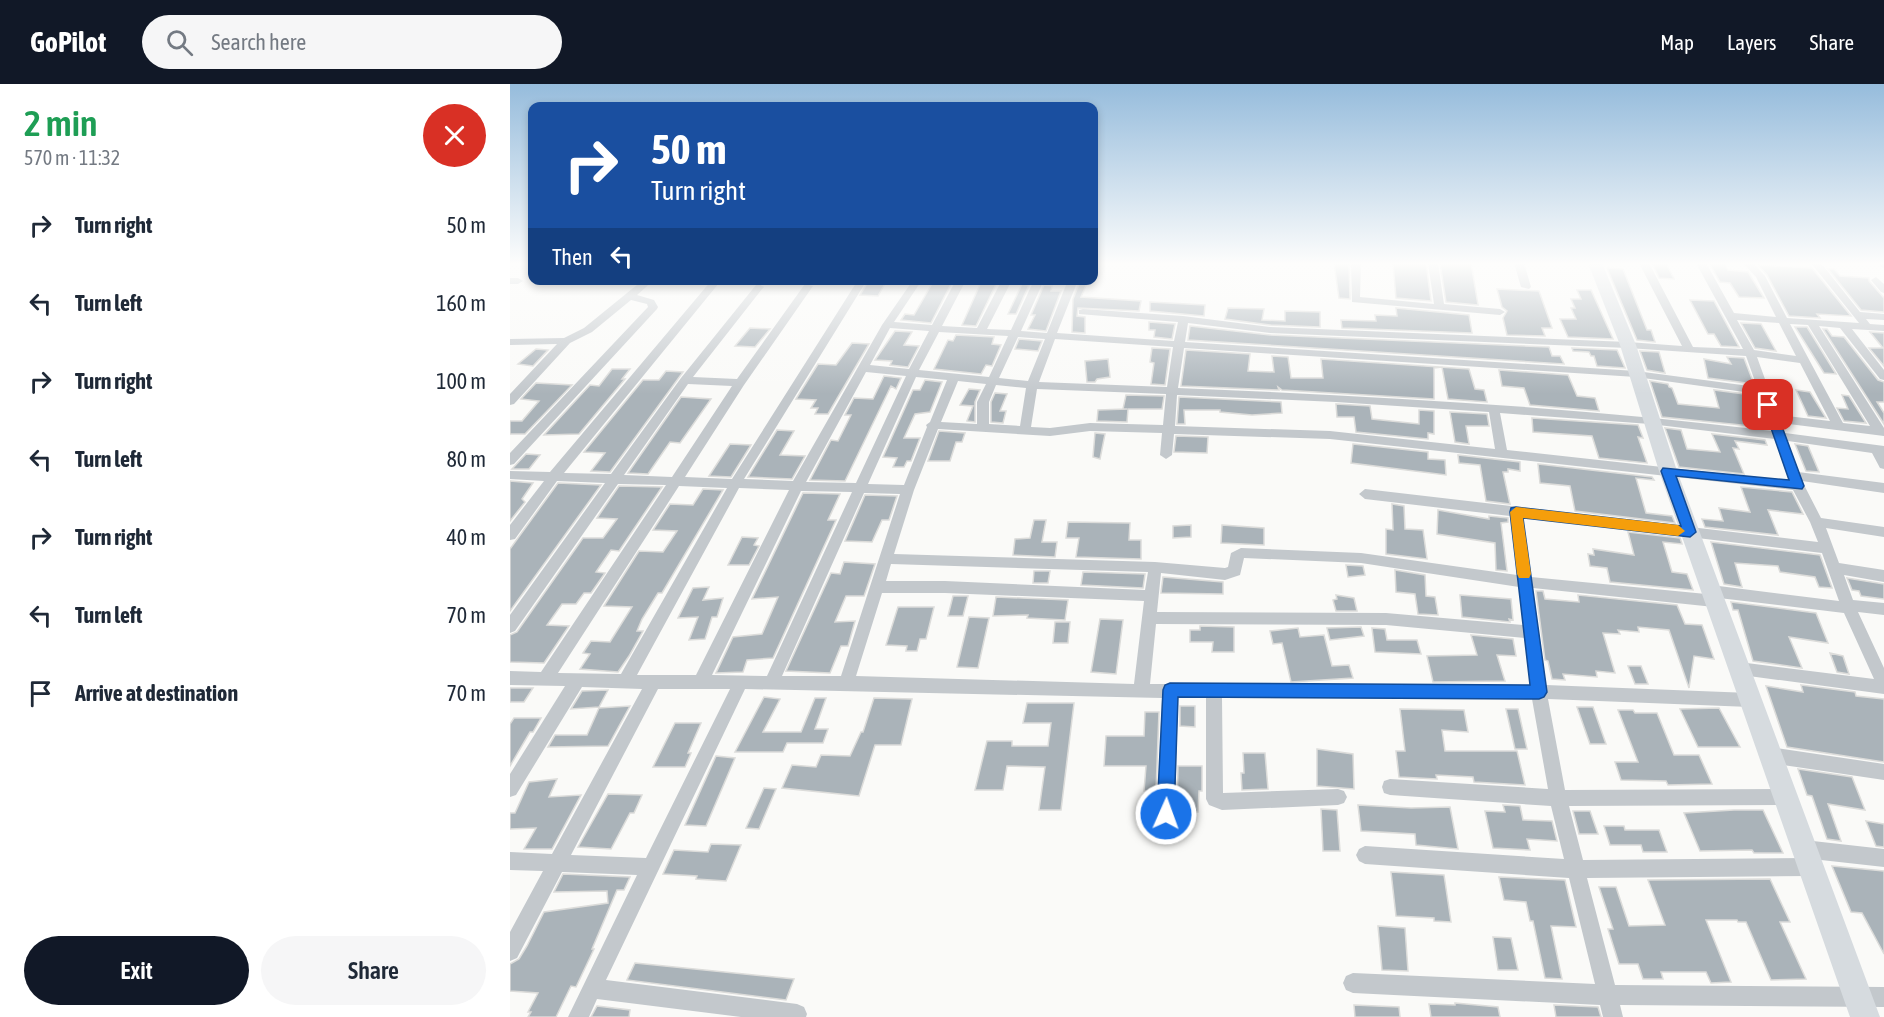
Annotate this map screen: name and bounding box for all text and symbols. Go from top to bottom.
search box [142,15,562,69]
text: GoPilot [30,26,106,58]
icon: search [163,26,196,59]
text: Search here [211,29,306,55]
text: Map [1660,30,1694,54]
text: Layers [1727,30,1777,54]
text: Share [1810,30,1854,54]
text: 2 min [24,102,98,144]
button: close [423,104,486,167]
text: 50 m [651,125,726,173]
icon: right [552,126,630,204]
text: 570 m · 11:32 [24,146,120,169]
text: Turn right [651,175,746,206]
icon: right [24,209,57,242]
text: Turn right [75,212,152,238]
text: 50 m [446,212,486,238]
icon: left [605,240,638,273]
text: Then [552,244,593,270]
icon: left [24,287,57,320]
text: Turn left [75,290,142,316]
text: 160 m [436,290,486,316]
icon: right [24,365,57,398]
text: Turn right [75,368,152,394]
text: 100 m [436,368,486,394]
pin [1742,379,1793,430]
icon: arrive [1751,388,1784,421]
icon: left [24,443,57,476]
text: Turn left [75,446,142,472]
text: 80 m [446,446,486,472]
icon: right [24,521,57,554]
text: Turn right [75,524,152,550]
text: 40 m [446,524,486,550]
icon: left [24,599,57,632]
text: Turn left [75,602,142,628]
text: 70 m [446,602,486,628]
icon: arrive [24,677,57,710]
text: Arrive at destination [75,680,238,706]
text: 70 m [446,680,486,706]
position arrow [1134,782,1198,846]
button: Exit [24,936,249,1005]
button: Share [261,936,486,1005]

